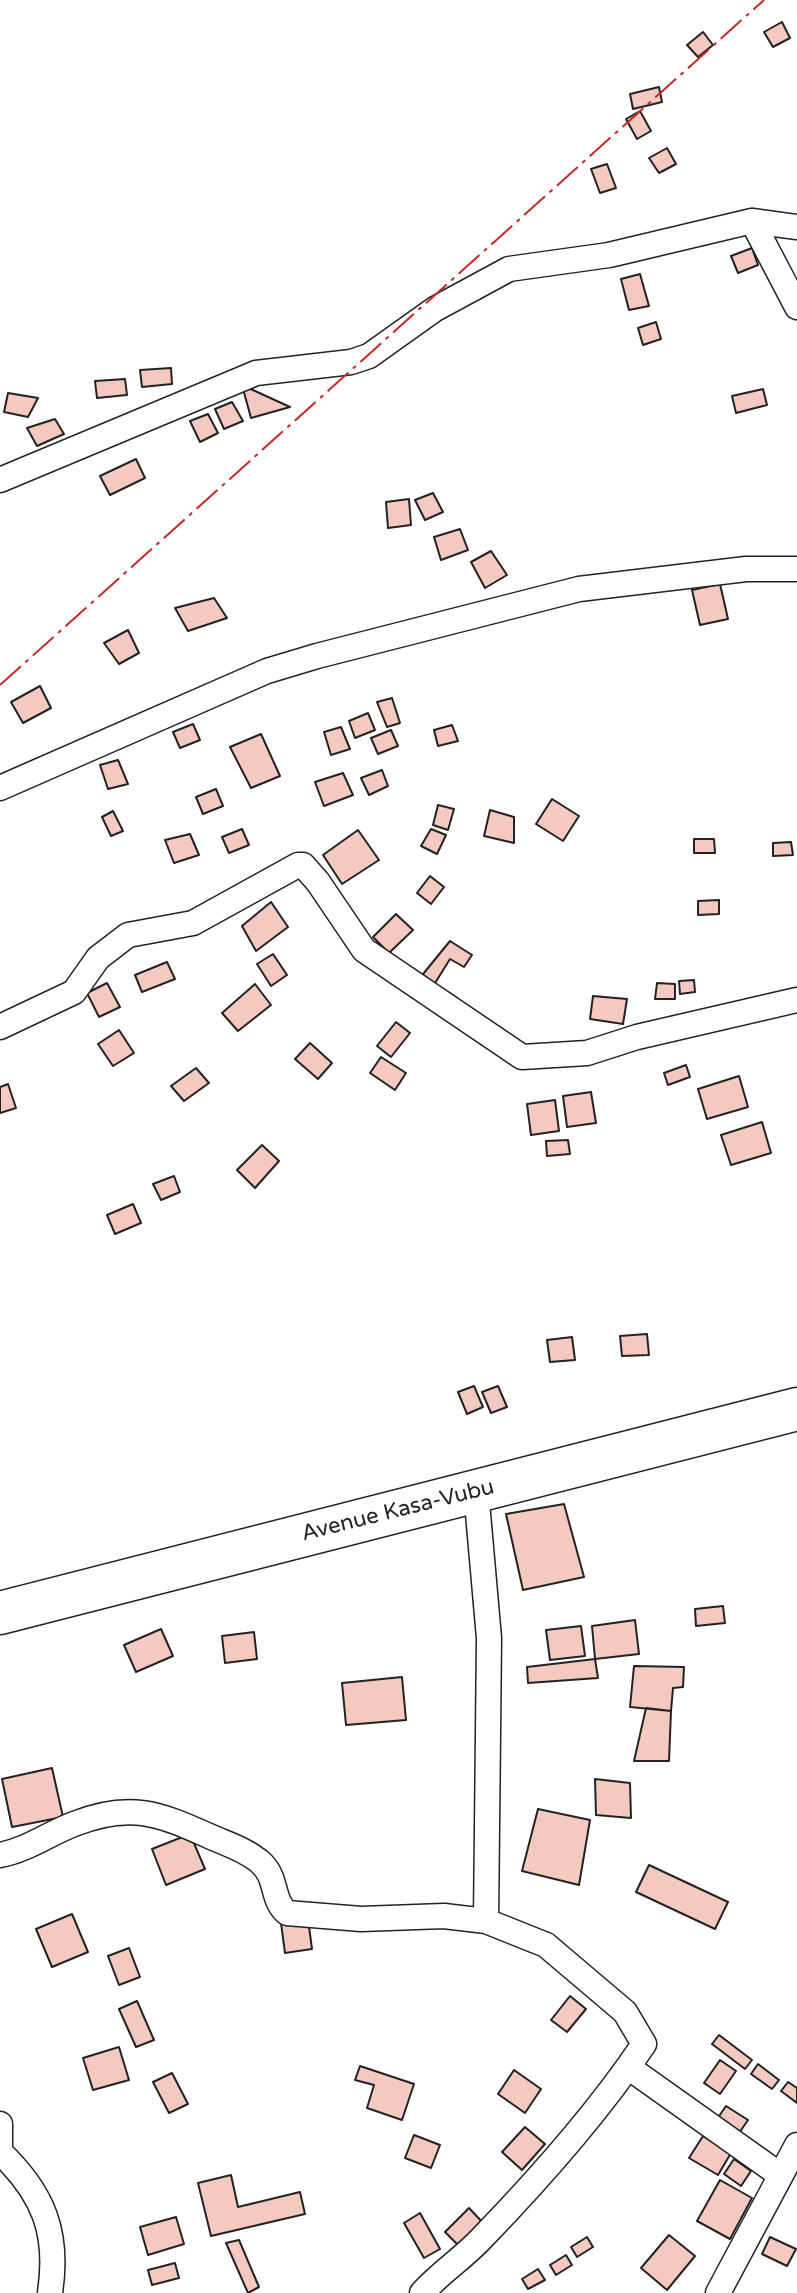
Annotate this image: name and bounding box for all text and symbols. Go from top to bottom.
street label: Avenue Kasa-Vubu [299,1474,497,1548]

